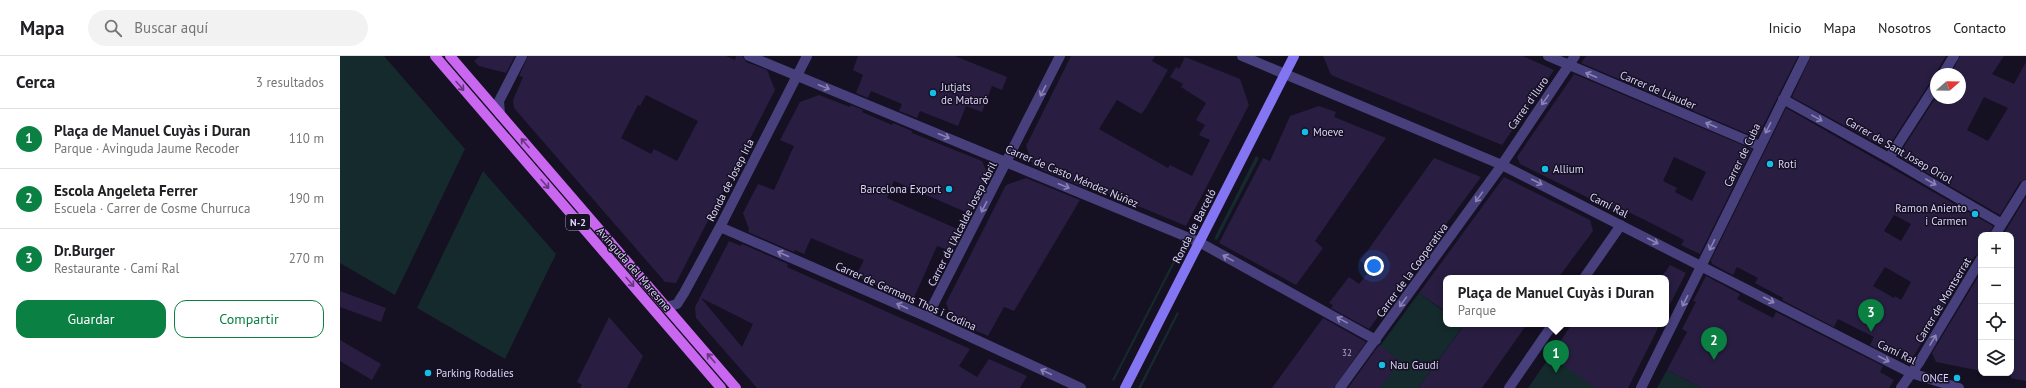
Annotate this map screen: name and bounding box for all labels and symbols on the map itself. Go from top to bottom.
street label: Carrer de Llauder [1618,68,1698,112]
north arrow [1930,68,1966,104]
one-way arrow [1586,70,1598,78]
street label: Carrer d'Iluro [1505,74,1551,132]
one-way arrow [456,80,465,91]
place label: Jutjats de Mataró [940,80,989,107]
one-way arrow [817,83,829,91]
one-way arrow [1038,85,1046,97]
marker: Jutjats de Mataró [928,88,938,98]
one-way arrow [1541,94,1549,105]
street label: Carrer de Sant Josep Oriol [1843,114,1956,187]
one-way arrow [1811,115,1823,122]
one-way arrow [1705,121,1717,128]
street label: Carrer de Cuba [1721,121,1763,189]
one-way arrow [1764,122,1772,134]
place label: Moeve [1313,125,1344,139]
marker: Moeve [1300,127,1310,137]
one-way arrow [937,133,949,140]
street label: Ronda de Josep Irla [703,137,757,223]
one-way arrow [521,138,530,149]
street label: Carrer de Casto Méndez Núñez [1003,142,1141,210]
place label: Roti [1778,157,1797,171]
street label: Carrer de l'Alcalde Josep Abril [924,159,1000,289]
marker: Roti [1765,159,1775,169]
place label: Allium [1553,162,1584,176]
marker: Allium [1540,164,1550,174]
one-way arrow [1925,178,1937,186]
one-way arrow [540,179,549,189]
one-way arrow [1530,179,1542,187]
place label: Barcelona Export [860,182,941,196]
one-way arrow [1057,183,1069,190]
marker: Barcelona Export [944,184,954,194]
street label: Ronda de Barceló [1169,186,1219,266]
street label: Camí Ral [1587,189,1631,221]
one-way arrow [1475,191,1483,202]
one-way arrow [980,201,987,213]
place label: Ramon Aniento i Carmen [1895,201,1967,228]
marker: Ramon Aniento i Carmen [1970,209,1980,219]
road number: N-2 [566,214,590,230]
street label: Carrer de la Cooperativa [1373,220,1451,320]
street label: Avinguda del Maresme [594,224,675,314]
one-way arrow [1646,238,1658,245]
one-way arrow [1708,239,1715,251]
one-way arrow [777,250,789,258]
one-way arrow [1222,253,1234,261]
street label: Carrer de Montserrat [1912,255,1974,345]
your location [1364,256,1384,276]
street label: Carrer de Germans Thos i Codina [833,258,979,334]
one-way arrow [625,277,634,287]
one-way arrow [1681,295,1688,307]
one-way arrow [1399,296,1407,307]
one-way arrow [1762,297,1774,304]
pin: 3 [1858,299,1884,332]
one-way arrow [896,302,908,310]
one-way arrow [1336,316,1348,323]
pin: 2 [1701,327,1727,360]
one-way arrow [1929,334,1937,346]
street label: Camí Ral [1875,337,1919,368]
pin: 1 [1543,340,1569,373]
house number: 32 [1342,347,1352,358]
one-way arrow [706,353,715,364]
one-way arrow [1878,356,1890,364]
place label: Nau Gaudí [1390,358,1439,372]
marker: Nau Gaudí [1377,360,1387,370]
place label: Parking Rodalies [436,366,514,380]
marker: Parking Rodalies [423,368,433,378]
one-way arrow [1040,368,1052,375]
place label: ONCE [1922,371,1949,385]
marker: ONCE [1952,373,1962,383]

